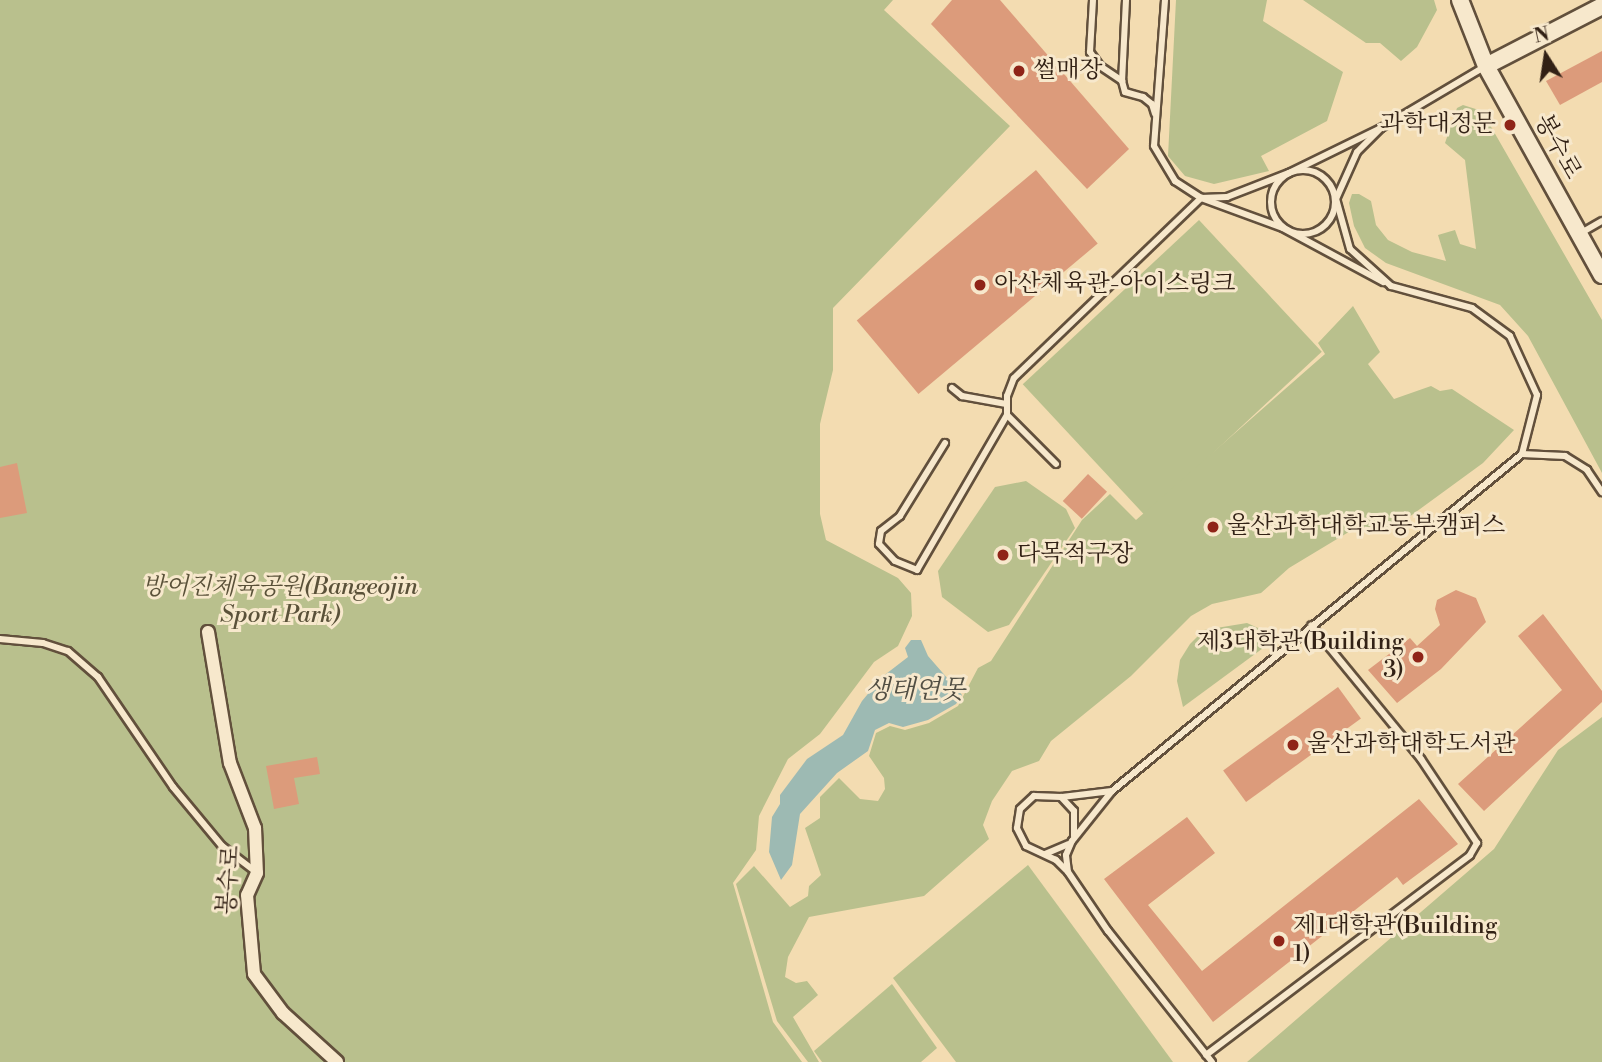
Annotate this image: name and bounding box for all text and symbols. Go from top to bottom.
north arrow [1511,21,1581,91]
text: N [1532,22,1551,49]
place label: 썰매장 [1033,57,1103,85]
marker: 썰매장 [1011,63,1027,79]
street label: 봉수로 [1528,110,1586,184]
place label: 과학대정문 [1380,111,1496,139]
marker: 과학대정문 [1502,117,1518,133]
place label: 아산체육관-아이스링크 [994,271,1235,299]
marker: 아산체육관-아이스링크 [972,277,988,293]
place label: 울산과학대학교동부캠퍼스 [1227,513,1505,541]
marker: 울산과학대학교동부캠퍼스 [1205,519,1221,535]
place label: 다목적구장 [1017,541,1133,569]
marker: 다목적구장 [995,547,1011,563]
park label: 방어진체육공원(Bangeojin Sport Park) [142,574,418,630]
place label: 제3대학관(Building 3) [1197,629,1404,685]
marker: 제3대학관(Building 3) [1410,649,1426,665]
water label: 생태연못 [865,675,965,707]
place label: 울산과학대학도서관 [1307,731,1516,759]
marker: 울산과학대학도서관 [1285,737,1301,753]
street label: 봉수로 [213,844,247,916]
place label: 제1대학관(Building 1) [1293,913,1497,969]
marker: 제1대학관(Building 1) [1271,933,1287,949]

